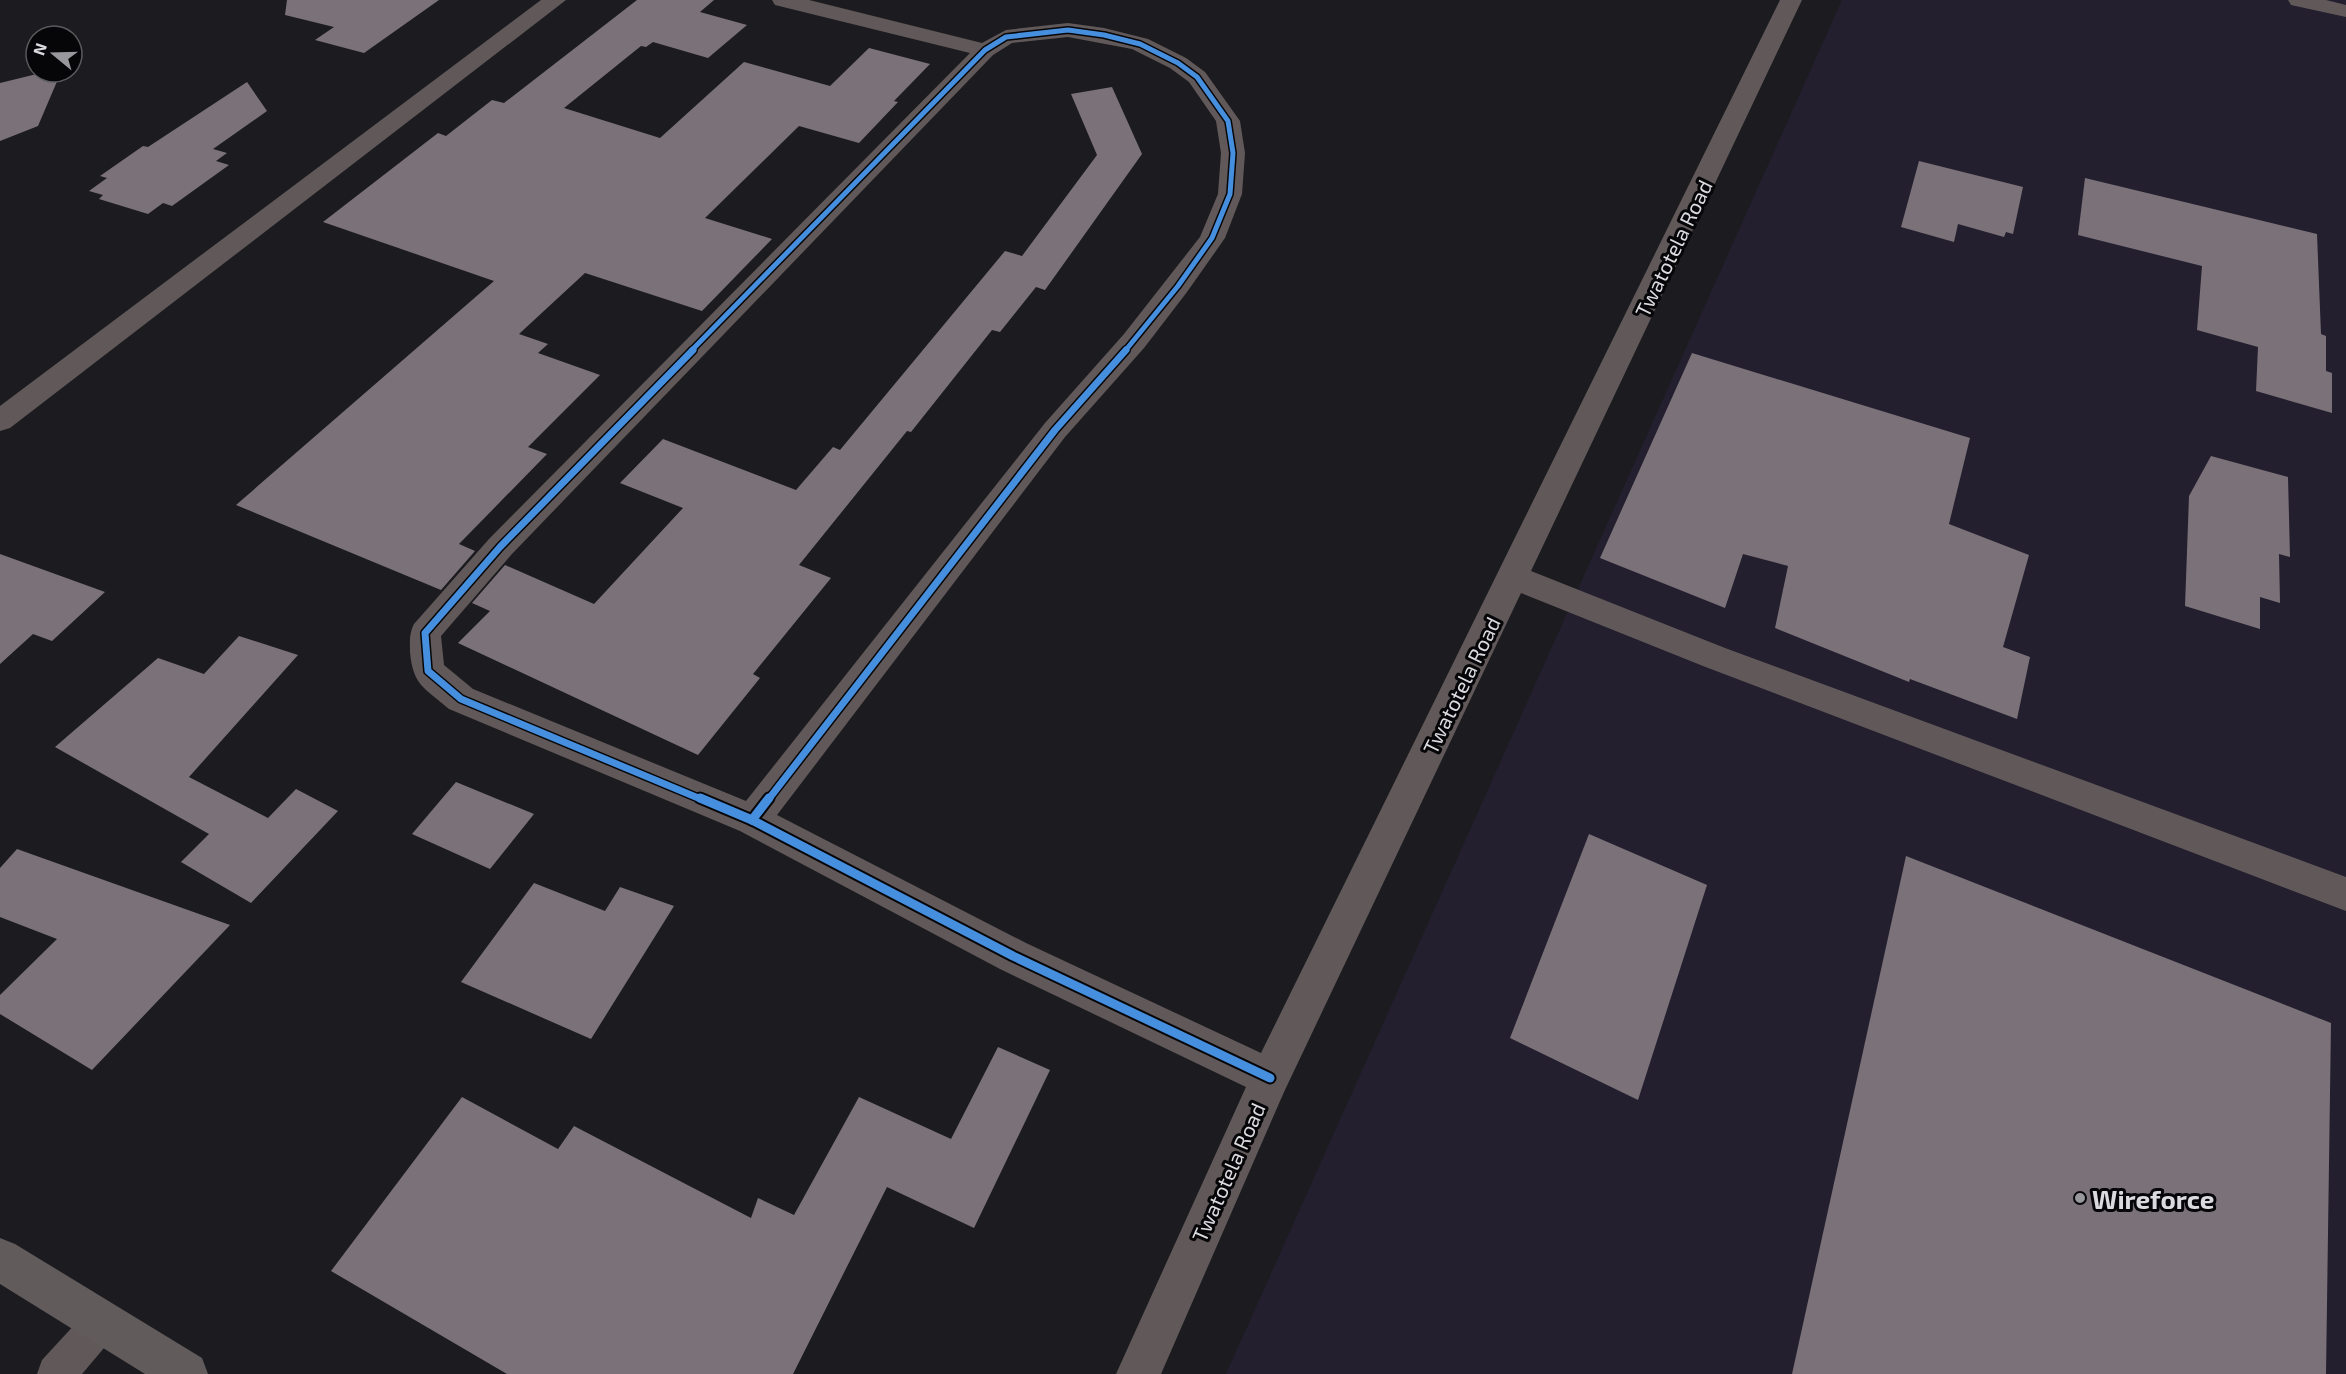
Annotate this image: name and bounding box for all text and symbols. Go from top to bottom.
north arrow [24,24,84,84]
text: N [28,40,50,58]
street label: Twatotela Road [1629,175,1717,321]
street label: Twatotela Road [1417,612,1505,758]
street label: Twatotela Road [1186,1099,1270,1245]
place label: Wireforce [2092,1183,2214,1214]
marker: Wireforce [2073,1191,2087,1205]

